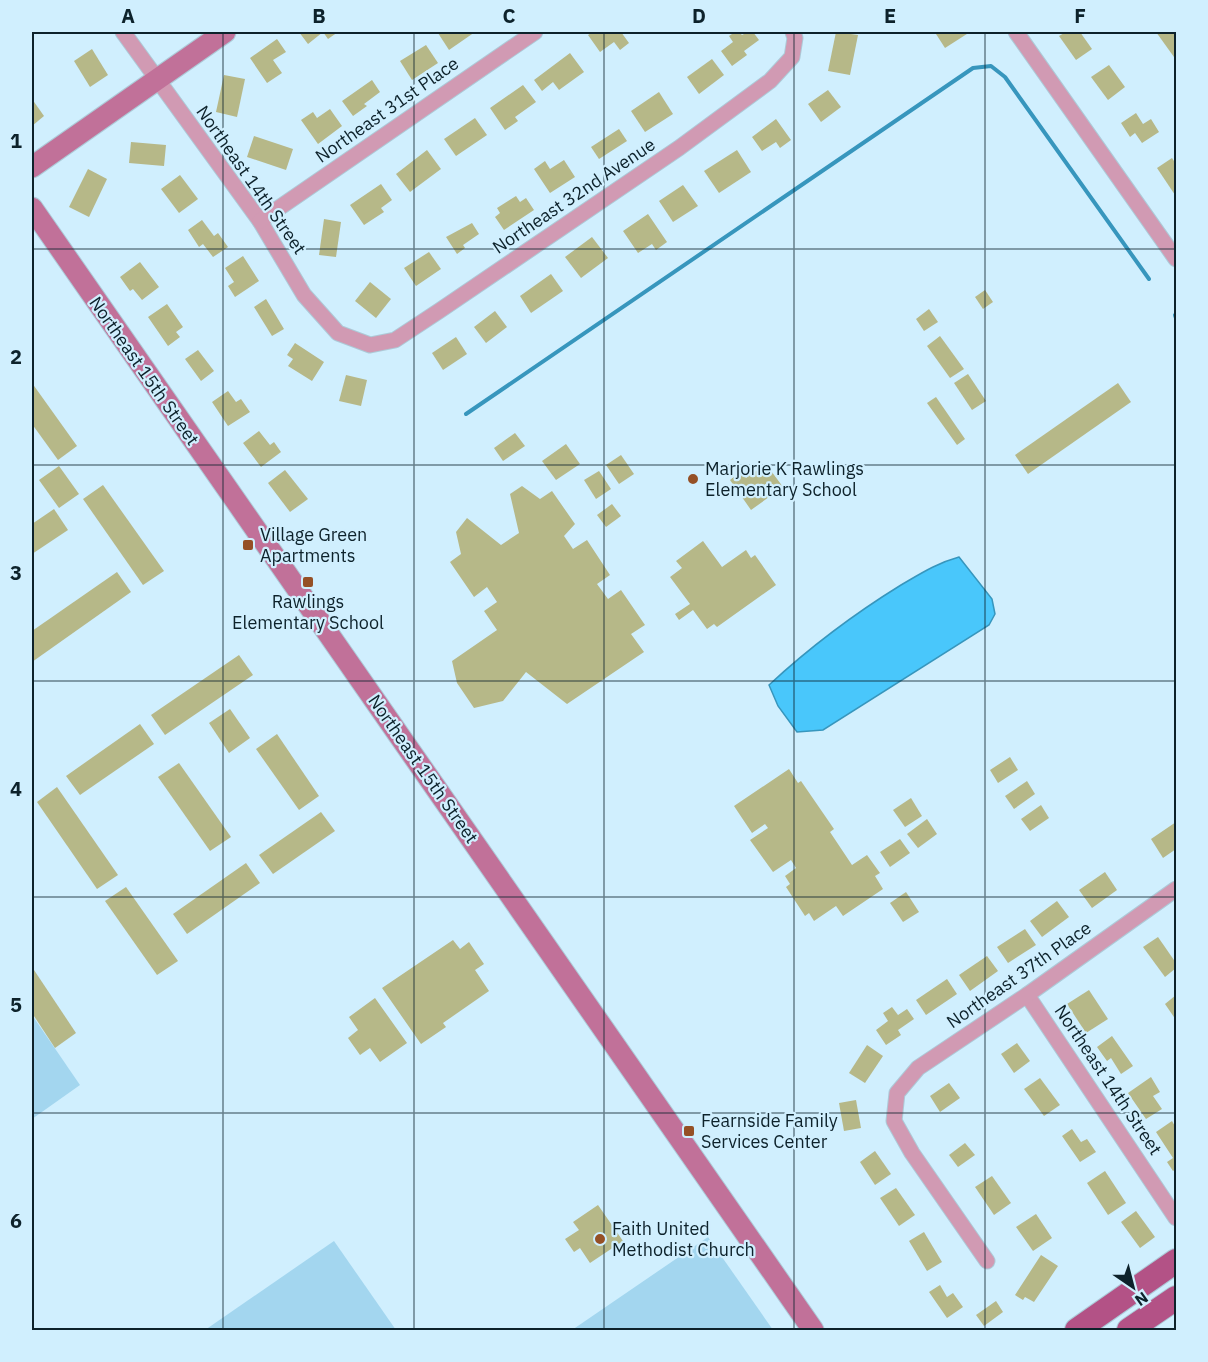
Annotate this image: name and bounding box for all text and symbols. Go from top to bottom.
text: A [121,2,135,29]
text: B [312,2,326,29]
text: C [502,2,516,29]
text: D [692,2,706,29]
text: E [884,2,896,29]
text: F [1074,2,1086,29]
street label: Northeast 31st Place [311,51,463,168]
street label: Northeast 14th Street [191,101,311,259]
text: 1 [10,127,22,154]
street label: Northeast 32nd Avenue [488,132,660,259]
street label: Northeast 15th Street [84,292,204,450]
text: 2 [10,343,22,370]
place label: Marjorie K Rawlings Elementary School [705,457,864,501]
marker: Marjorie K Rawlings Elementary School [686,472,700,486]
place label: Village Green Apartments [260,523,367,567]
marker: Village Green Apartments [241,538,255,552]
text: 3 [10,559,22,586]
marker: Rawlings Elementary School [301,575,315,589]
place label: Rawlings Elementary School [232,590,384,634]
street label: Northeast 15th Street [363,690,483,848]
text: 4 [10,775,22,802]
street label: Northeast 37th Place [942,916,1096,1033]
text: 5 [10,991,22,1018]
street label: Northeast 14th Street [1050,1000,1167,1159]
place label: Fearnside Family Services Center [701,1109,838,1153]
marker: Fearnside Family Services Center [682,1124,696,1138]
text: 6 [10,1207,22,1234]
place label: Faith United Methodist Church [612,1217,755,1261]
marker: Faith United Methodist Church [593,1232,607,1246]
north arrow [1103,1257,1163,1317]
text: N [1131,1288,1152,1311]

